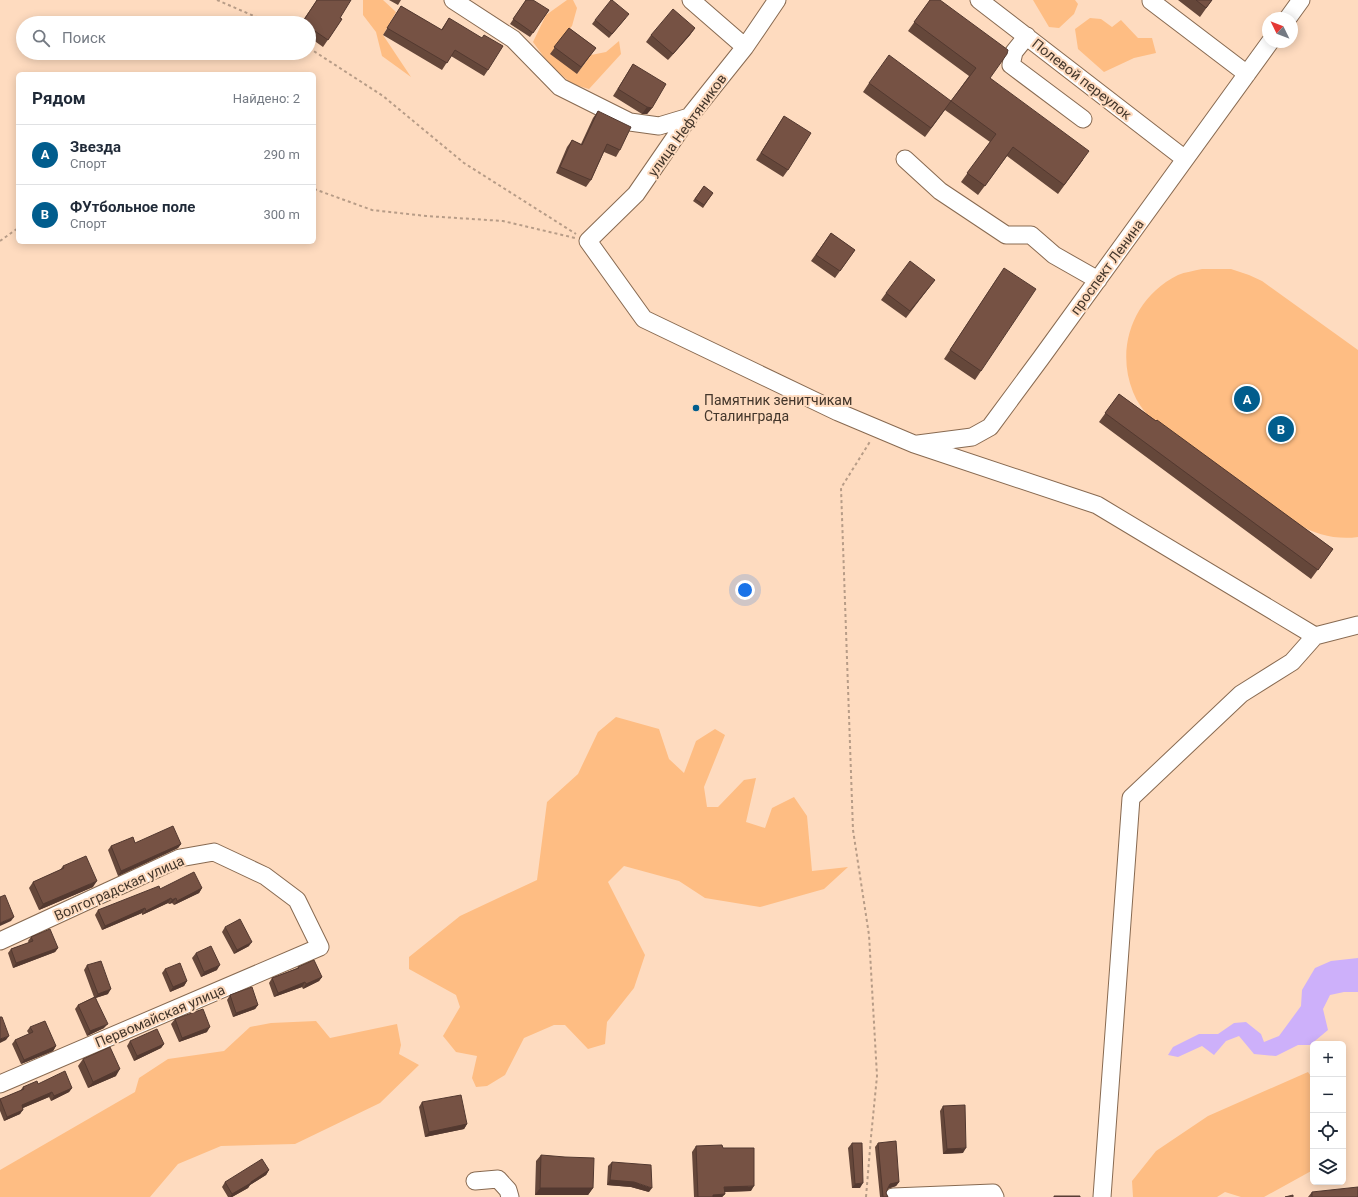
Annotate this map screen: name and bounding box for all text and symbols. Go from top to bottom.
north arrow [1262,12,1298,48]
search box [16,16,316,60]
icon: search [30,27,52,49]
text: Поиск [62,29,106,47]
street label: Полевой переулок [1029,35,1135,123]
street label: улица Нефтяников [644,71,730,179]
text: Рядом [32,88,86,108]
text: Найдено: 2 [233,91,300,106]
text: Звезда [70,138,121,156]
text: A [41,147,49,162]
text: 290 m [263,147,300,162]
text: Спорт [70,156,106,171]
text: ФУтбольное поле [70,198,195,216]
text: B [41,207,49,222]
text: 300 m [263,207,300,222]
text: Спорт [70,216,106,231]
street label: проспект Ленина [1067,216,1147,318]
pin: A [1234,384,1260,414]
place label: Памятник зенитчикам Сталинграда [704,392,852,424]
marker: Памятник зенитчикам Сталинграда [691,403,701,413]
pin: B [1268,414,1294,444]
your location [735,580,755,600]
street label: Волгоградская улица [52,852,186,924]
street label: Первомайская улица [93,981,227,1051]
map controls [1310,1041,1346,1185]
button: + [1310,1041,1346,1077]
button: − [1310,1077,1346,1113]
button: locate [1310,1113,1346,1149]
button: layers [1310,1149,1346,1185]

